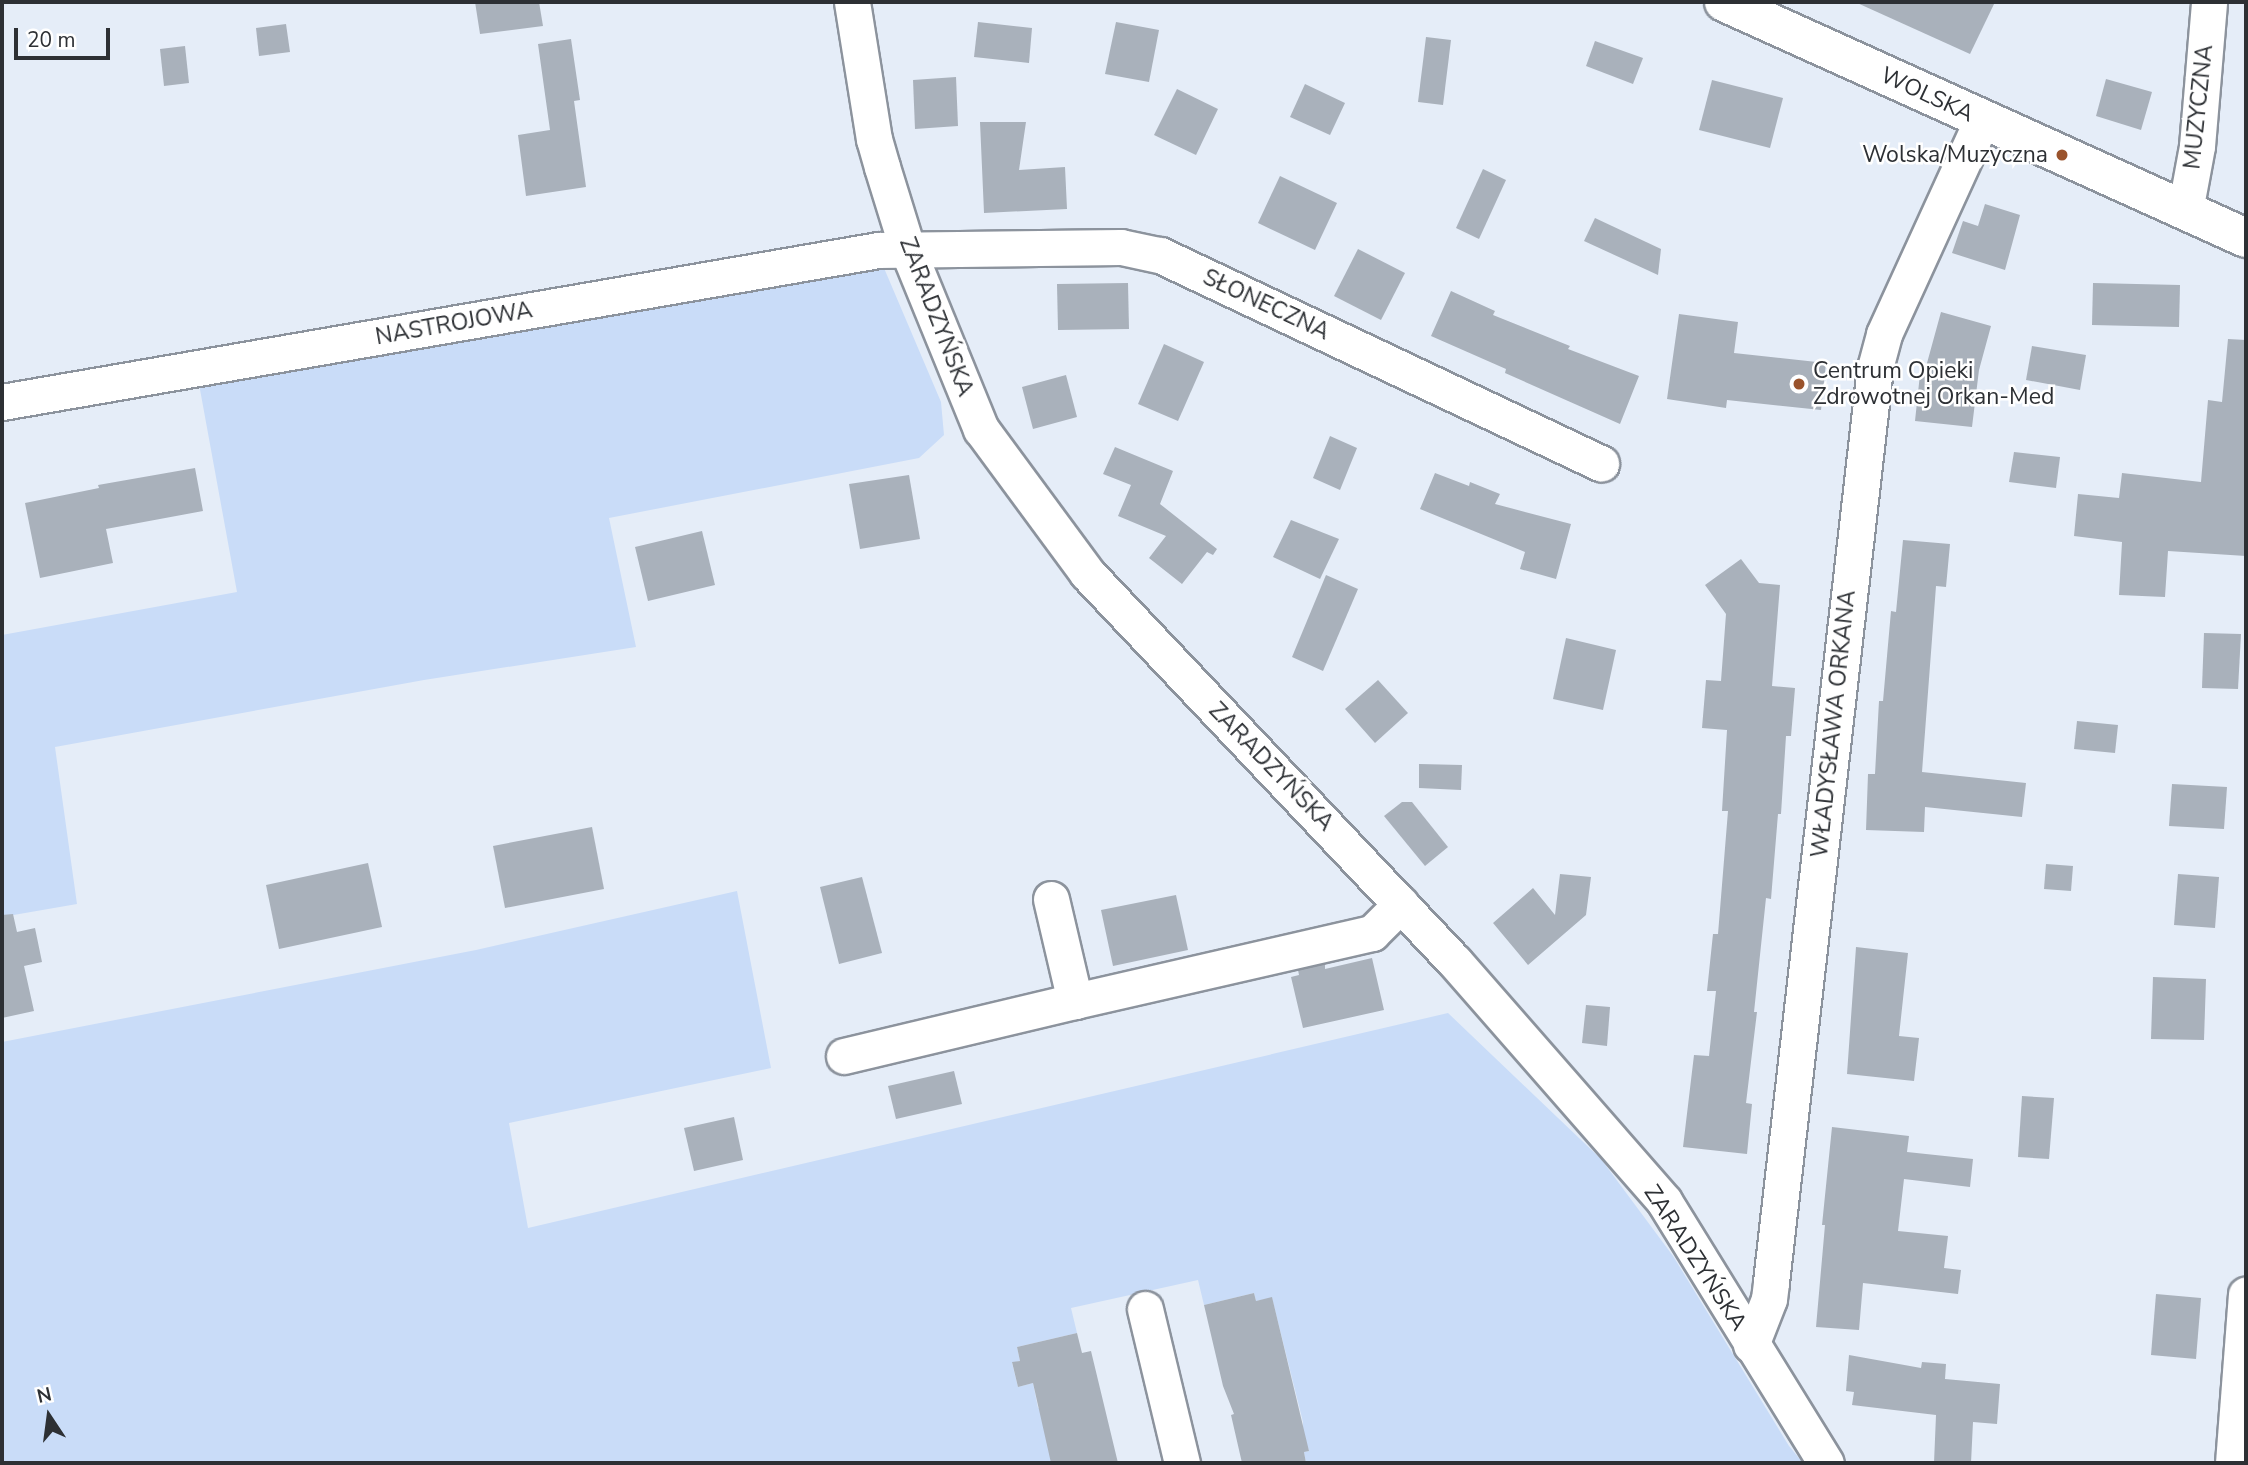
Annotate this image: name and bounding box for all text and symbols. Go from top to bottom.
scale bar [18,14,114,58]
text: 20 m [27,26,76,54]
street label: MUZYCZNA [2179,43,2219,171]
street label: WOLSKA [1876,62,1978,128]
place label: Wolska/Muzyczna [1862,141,2048,169]
marker: Wolska/Muzyczna [2054,147,2070,163]
street label: ZARADZYŃSKA [893,234,979,400]
street label: SŁONECZNA [1198,264,1334,346]
street label: NASTROJOWA [373,297,535,351]
place label: Centrum Opieki Zdrowotnej Orkan-Med [1813,357,2054,411]
marker: Centrum Opieki Zdrowotnej Orkan-Med [1791,376,1807,392]
street label: WŁADYSŁAWA ORKANA [1806,589,1862,859]
street label: ZARADZYŃSKA [1203,697,1339,837]
street label: ZARADZYŃSKA [1638,1180,1752,1336]
north arrow [14,1381,84,1451]
text: N [34,1381,54,1410]

